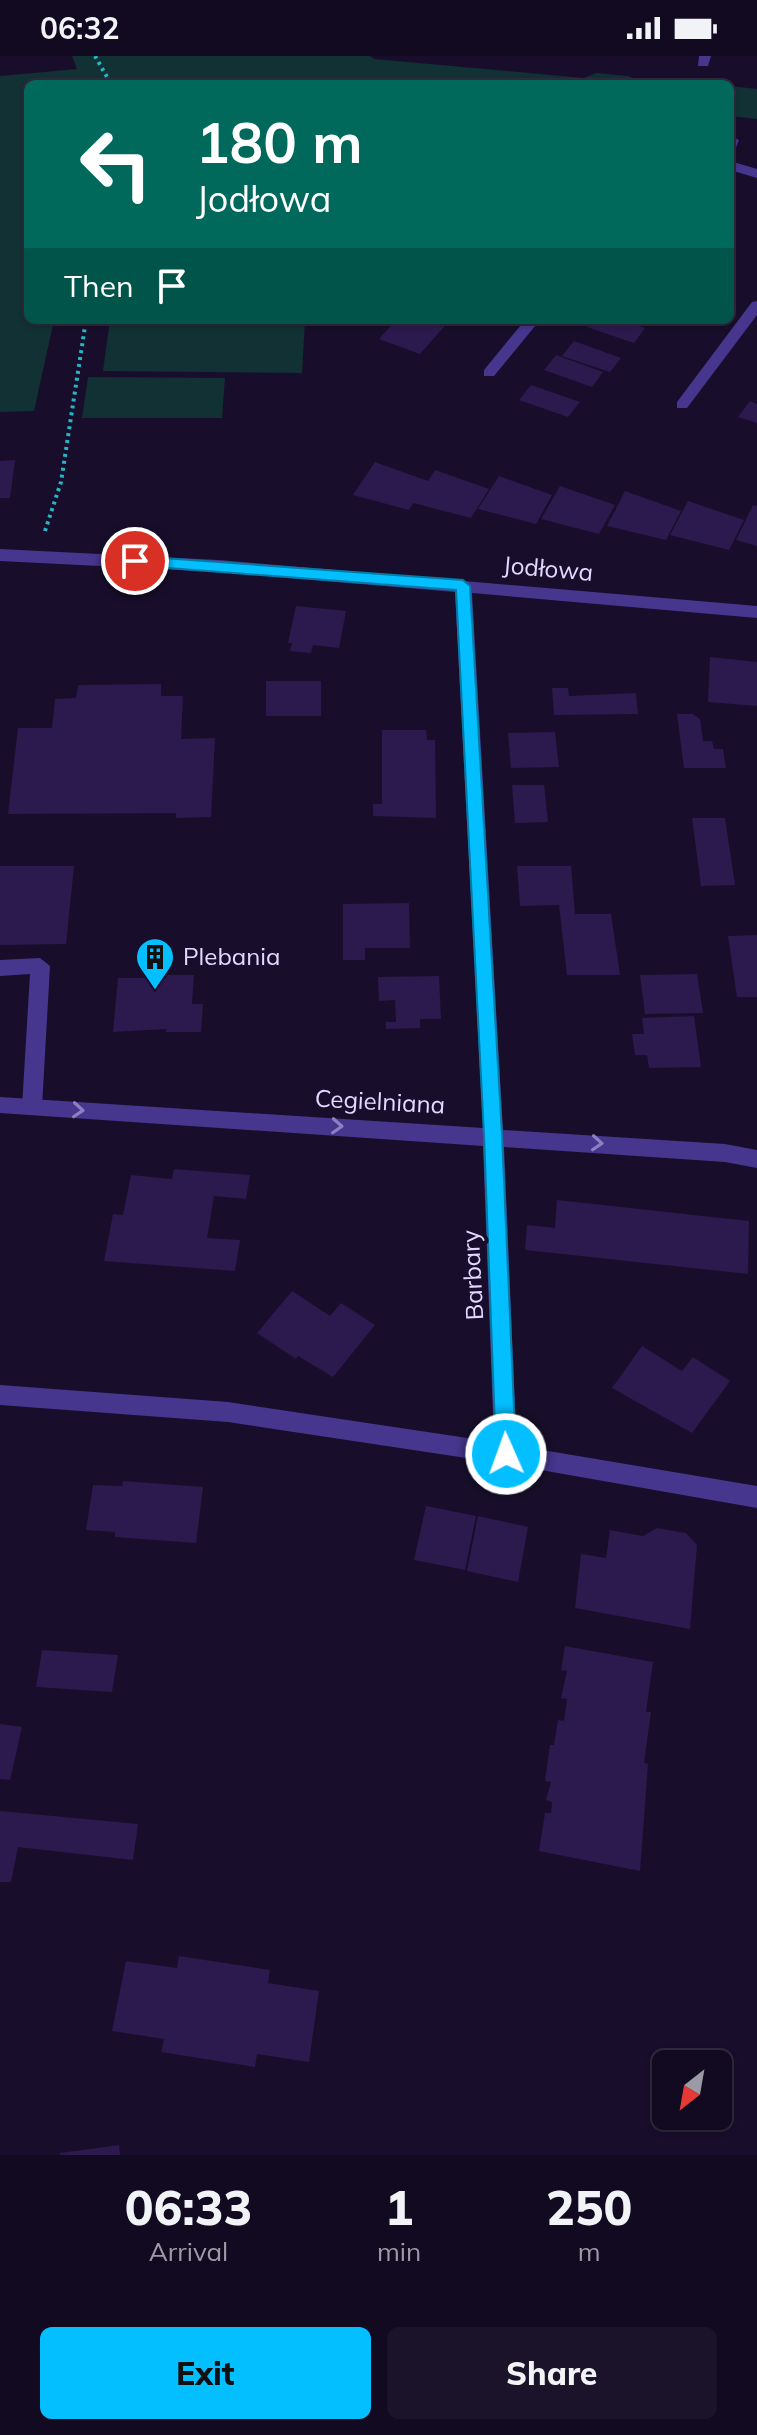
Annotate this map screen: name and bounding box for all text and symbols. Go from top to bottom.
text: 06:32 [40,9,119,47]
text: 180 m [196,107,363,177]
icon: left [64,112,168,216]
text: Jodłowa [196,176,331,221]
icon: arrive [150,264,194,308]
text: Then [64,267,134,305]
pin [101,527,169,595]
icon: arrive [113,539,157,583]
street label: Jodłowa [502,549,594,587]
building icon: Plebania [134,936,176,991]
place label: Plebania [183,941,280,971]
street label: Cegielniana [314,1083,446,1119]
one-way arrow [72,1101,85,1118]
one-way arrow [331,1117,344,1134]
one-way arrow [591,1134,604,1151]
street label: Barbary [455,1229,489,1321]
position arrow [464,1412,548,1496]
north arrow [652,2050,732,2130]
map controls [652,2050,732,2130]
text: 06:33 [125,2177,252,2237]
text: 1 [385,2177,414,2237]
text: 250 [546,2177,632,2237]
text: Arrival [149,2235,228,2268]
text: min [377,2235,421,2268]
text: m [578,2235,601,2268]
button: Exit [40,2327,371,2419]
button: Share [387,2327,717,2419]

